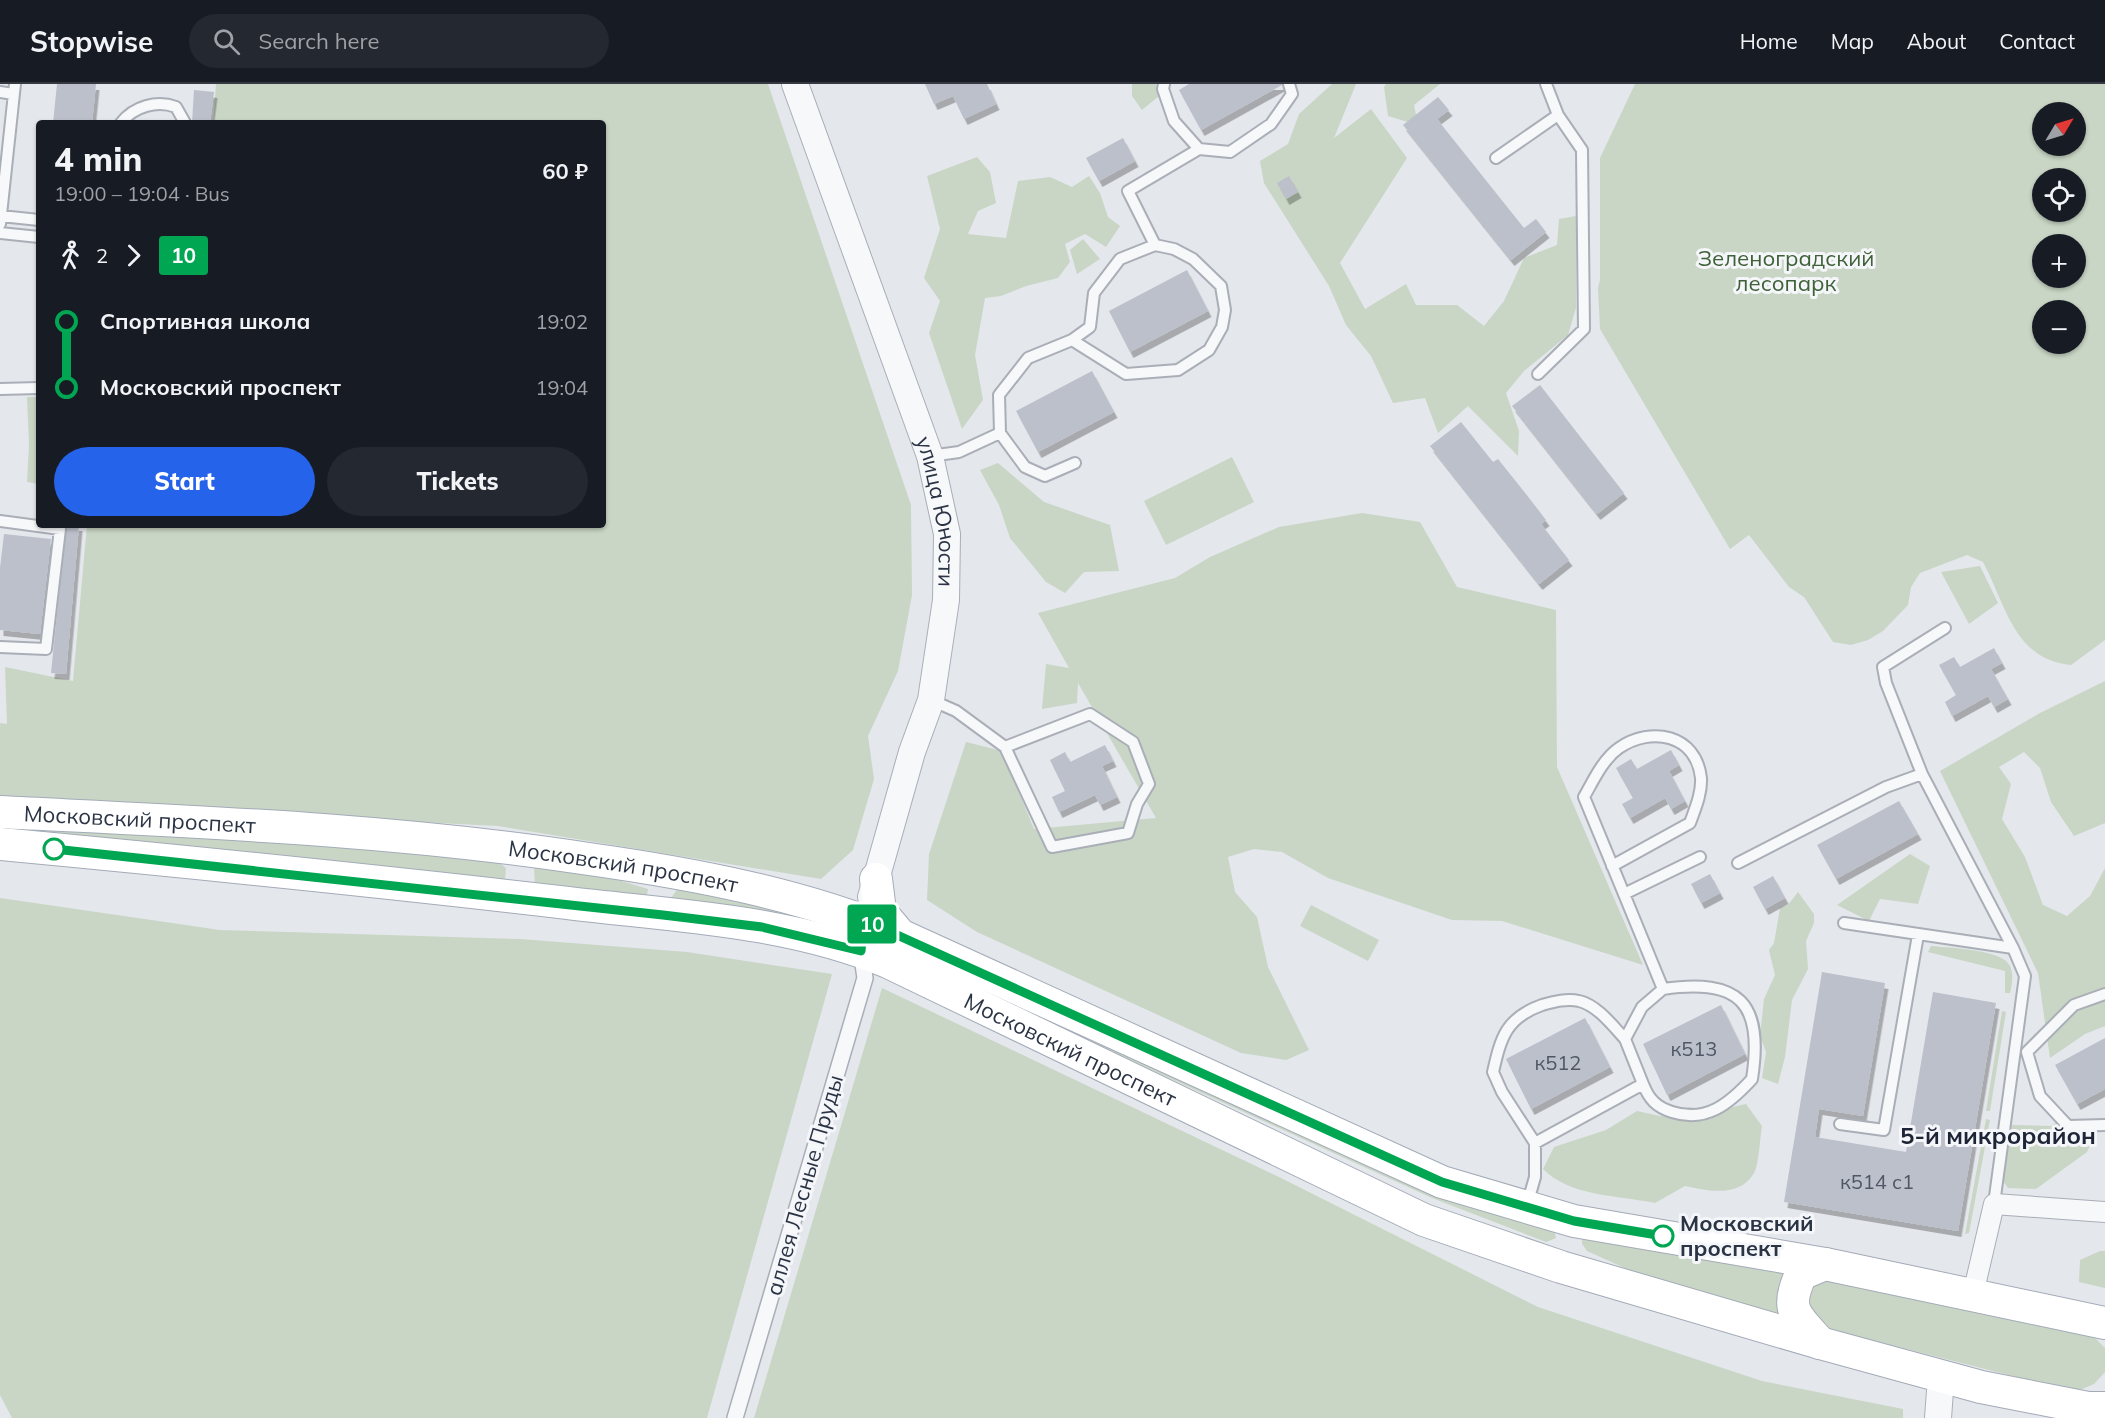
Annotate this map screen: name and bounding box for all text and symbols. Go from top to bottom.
search box [189,14,609,68]
text: Stopwise [30,24,153,59]
icon: search [210,25,243,58]
text: Search here [258,27,379,55]
text: Home [1740,28,1798,54]
text: Map [1831,28,1874,54]
text: About [1907,28,1966,54]
text: Contact [1999,28,2075,54]
north arrow [2032,102,2086,156]
map controls [2032,102,2086,354]
text: 4 min [54,138,142,179]
text: 60 ₽ [542,157,588,185]
button: locate [2032,168,2086,222]
text: 19:00 – 19:04 · Bus [54,181,230,206]
button: + [2032,234,2086,288]
icon: walk [54,239,87,272]
icon: forward [117,239,150,272]
text: 10 [171,242,196,268]
text: 2 [96,243,108,268]
park label: Зеленоградский лесопарк [1698,244,1874,297]
button: − [2032,300,2086,354]
text: Спортивная школа [100,307,311,335]
text: 19:02 [535,309,588,334]
text: Московский проспект [100,373,341,401]
text: 19:04 [535,375,588,400]
street label: улица Юности [910,432,962,587]
button: Start [54,447,315,516]
button: Tickets [327,447,588,516]
street label: Московский проспект [23,799,257,839]
street label: Московский проспект [507,834,741,899]
unlabelled marker [43,838,65,860]
line badge: 10 [845,904,899,944]
text: 10 [859,911,885,937]
street label: Московский проспект [960,987,1181,1113]
house number: к513 [1671,1036,1717,1061]
house number: к512 [1535,1050,1581,1075]
street label: аллея Лесные Пруды [759,1071,849,1299]
district label: 5-й микрорайон [1900,1120,2096,1150]
house number: к514 с1 [1840,1169,1914,1194]
place label: Московский проспект [1680,1209,1813,1262]
marker: Московский проспект [1652,1225,1674,1247]

